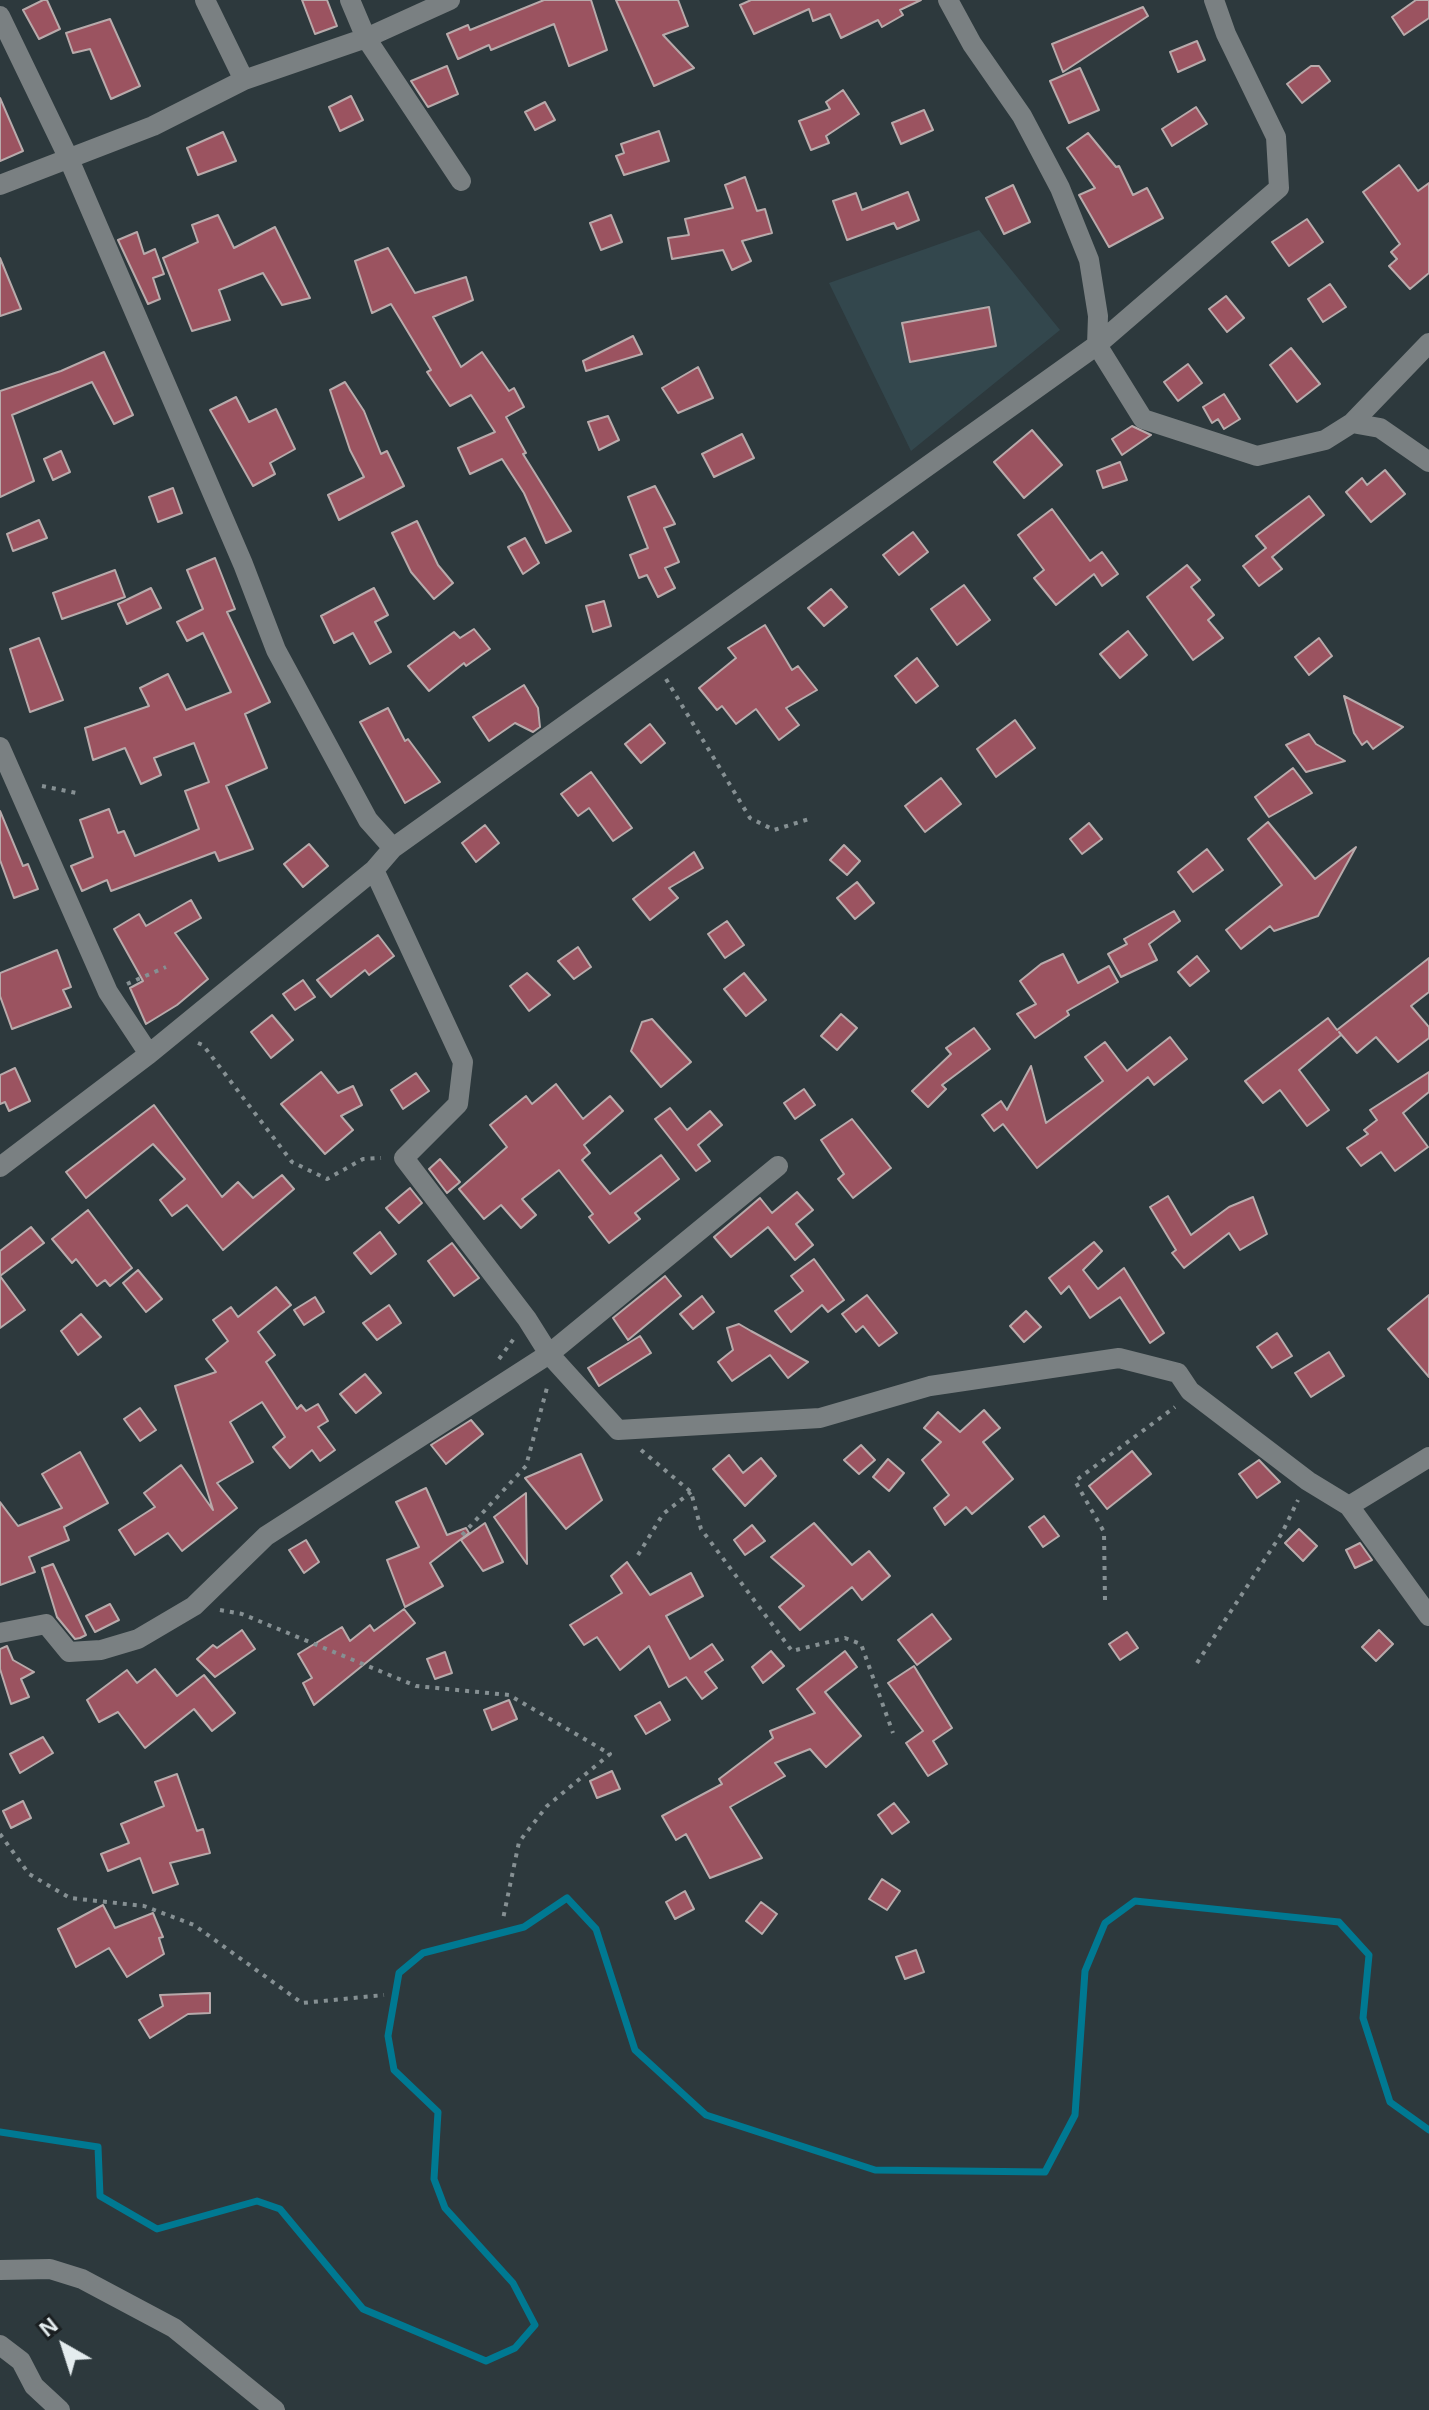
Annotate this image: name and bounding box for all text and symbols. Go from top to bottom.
north arrow [24,2306,104,2386]
text: N [35,2312,63,2342]

